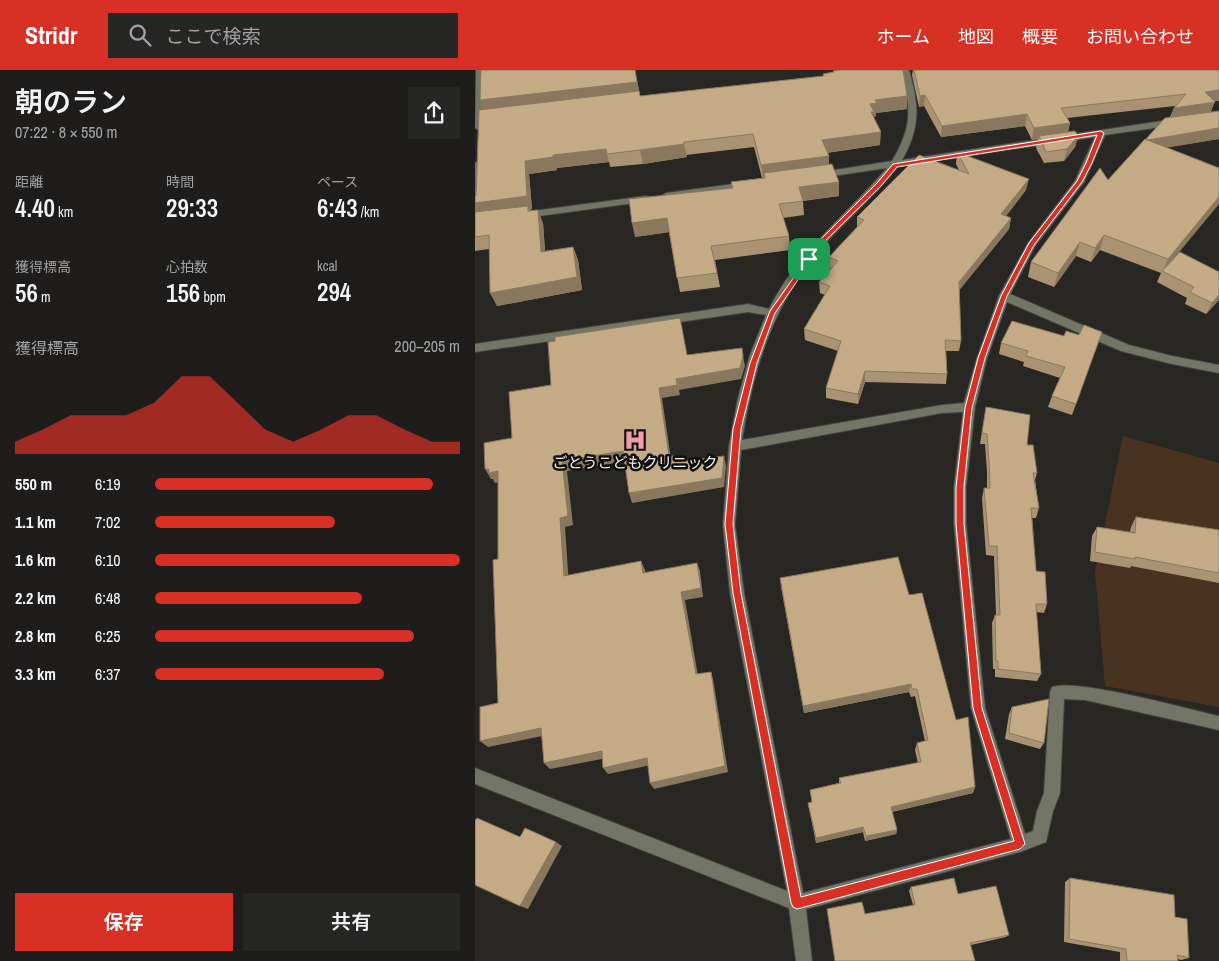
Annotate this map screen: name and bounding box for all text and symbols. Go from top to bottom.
search box [108,13,458,58]
text: Stridr [25,19,78,51]
icon: search [126,21,154,49]
text: ここで検索 [166,23,261,49]
text: ホーム [877,24,930,49]
text: 地図 [958,24,994,49]
text: 概要 [1022,24,1058,49]
text: お問い合わせ [1086,24,1194,49]
text: 朝のラン [15,83,127,121]
button: share [408,87,460,139]
text: 07:22 · 8 × 550 m [15,121,118,143]
text: 距離 [15,173,43,191]
text: 時間 [166,173,194,191]
text: ペース [317,173,358,191]
text: 4.40 [15,191,55,225]
text: 29:33 [166,191,218,225]
text: 6:43 [317,191,358,225]
text: km [55,203,73,221]
text: /km [358,203,379,221]
pin [788,238,830,280]
icon: arrive [795,245,823,273]
text: kcal [317,257,337,275]
text: 獲得標高 [15,258,71,276]
text: 心拍数 [166,258,208,276]
text: 294 [317,275,351,309]
text: 56 [15,276,38,310]
text: 156 [166,276,200,310]
text: m [38,288,51,306]
text: bpm [200,288,226,306]
text: 200–205 m [394,335,460,357]
text: 獲得標高 [15,337,79,359]
hospital icon: ごとうこどもクリニック [622,427,648,453]
place label: ごとうこどもクリニック [552,452,718,473]
text: 550 m [15,473,52,495]
text: 6:19 [95,473,121,495]
text: 1.1 km [15,511,56,533]
text: 7:02 [95,511,121,533]
text: 1.6 km [15,549,56,571]
text: 6:10 [95,549,121,571]
text: 2.2 km [15,587,56,609]
text: 6:48 [95,587,121,609]
text: 2.8 km [15,625,56,647]
text: 6:25 [95,625,121,647]
text: 3.3 km [15,663,56,685]
text: 6:37 [95,663,121,685]
button: 保存 [15,893,233,951]
button: 共有 [243,893,460,951]

